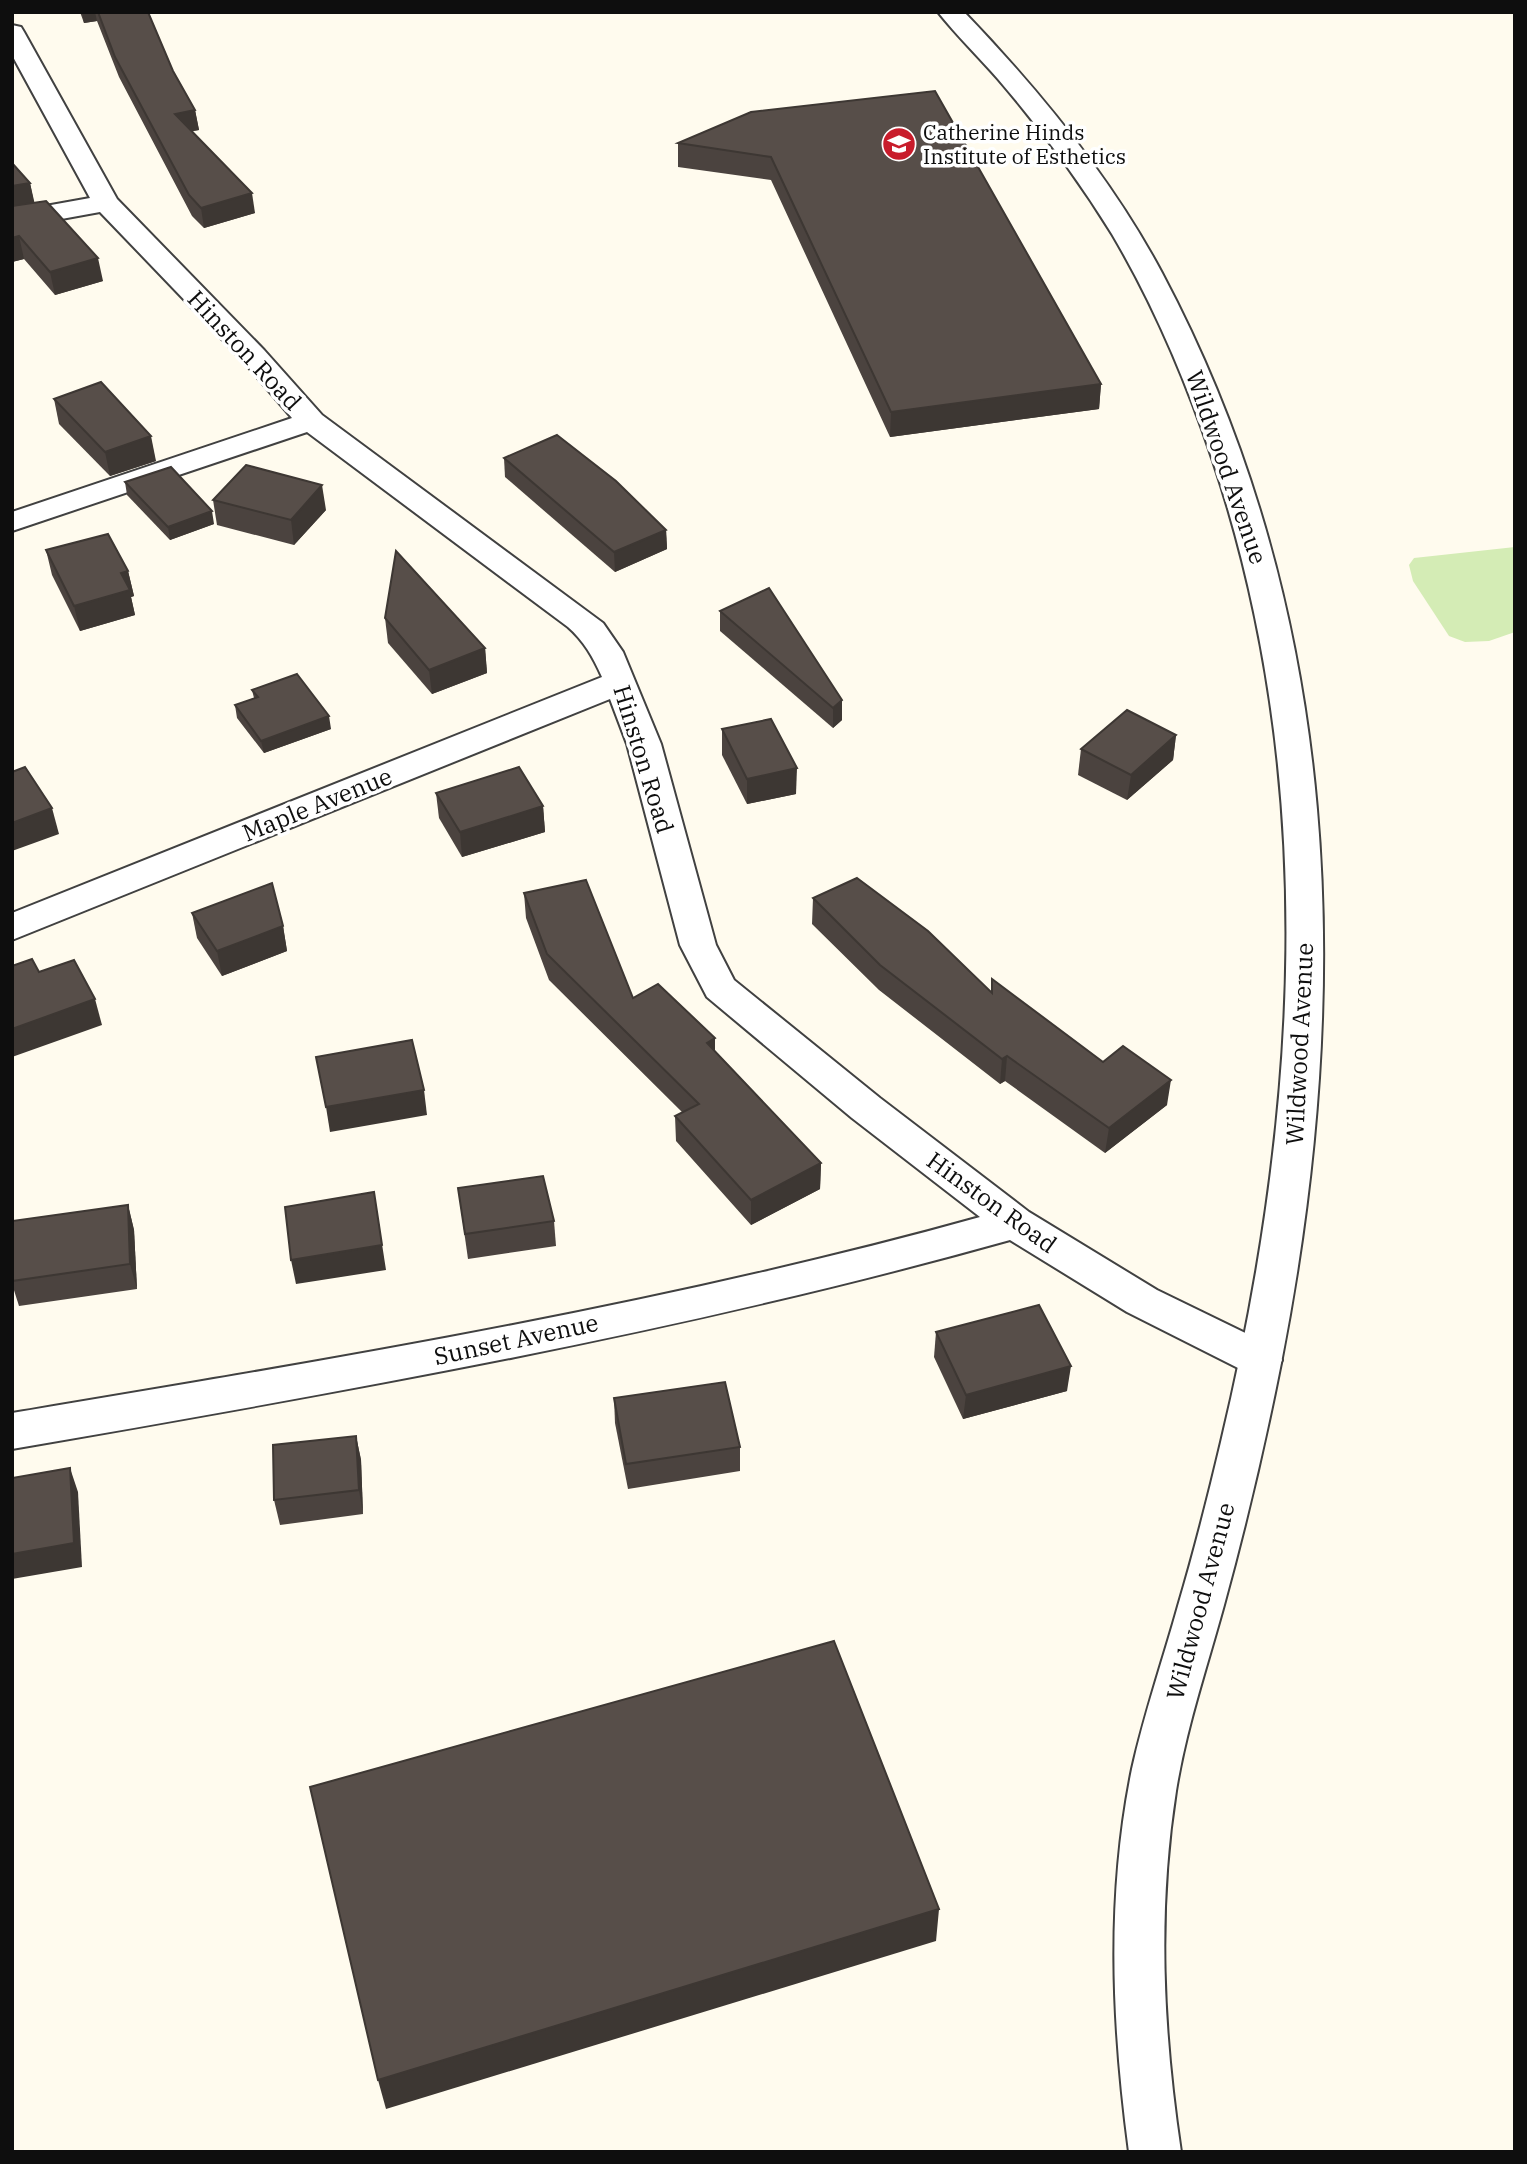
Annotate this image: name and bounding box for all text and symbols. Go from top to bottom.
place label: Catherine Hinds Institute of Esthetics [923,118,1126,170]
school or university icon: Catherine Hinds Institute of Esthetics [880,125,918,163]
street label: Hinston Road [181,283,309,417]
street label: Wildwood Avenue [1179,366,1275,568]
street label: Hinston Road [606,681,682,837]
street label: Maple Avenue [237,759,397,849]
street label: Wildwood Avenue [1278,942,1320,1146]
street label: Hinston Road [921,1144,1063,1260]
street label: Sunset Avenue [431,1306,601,1372]
street label: Wildwood Avenue [1158,1499,1242,1703]

